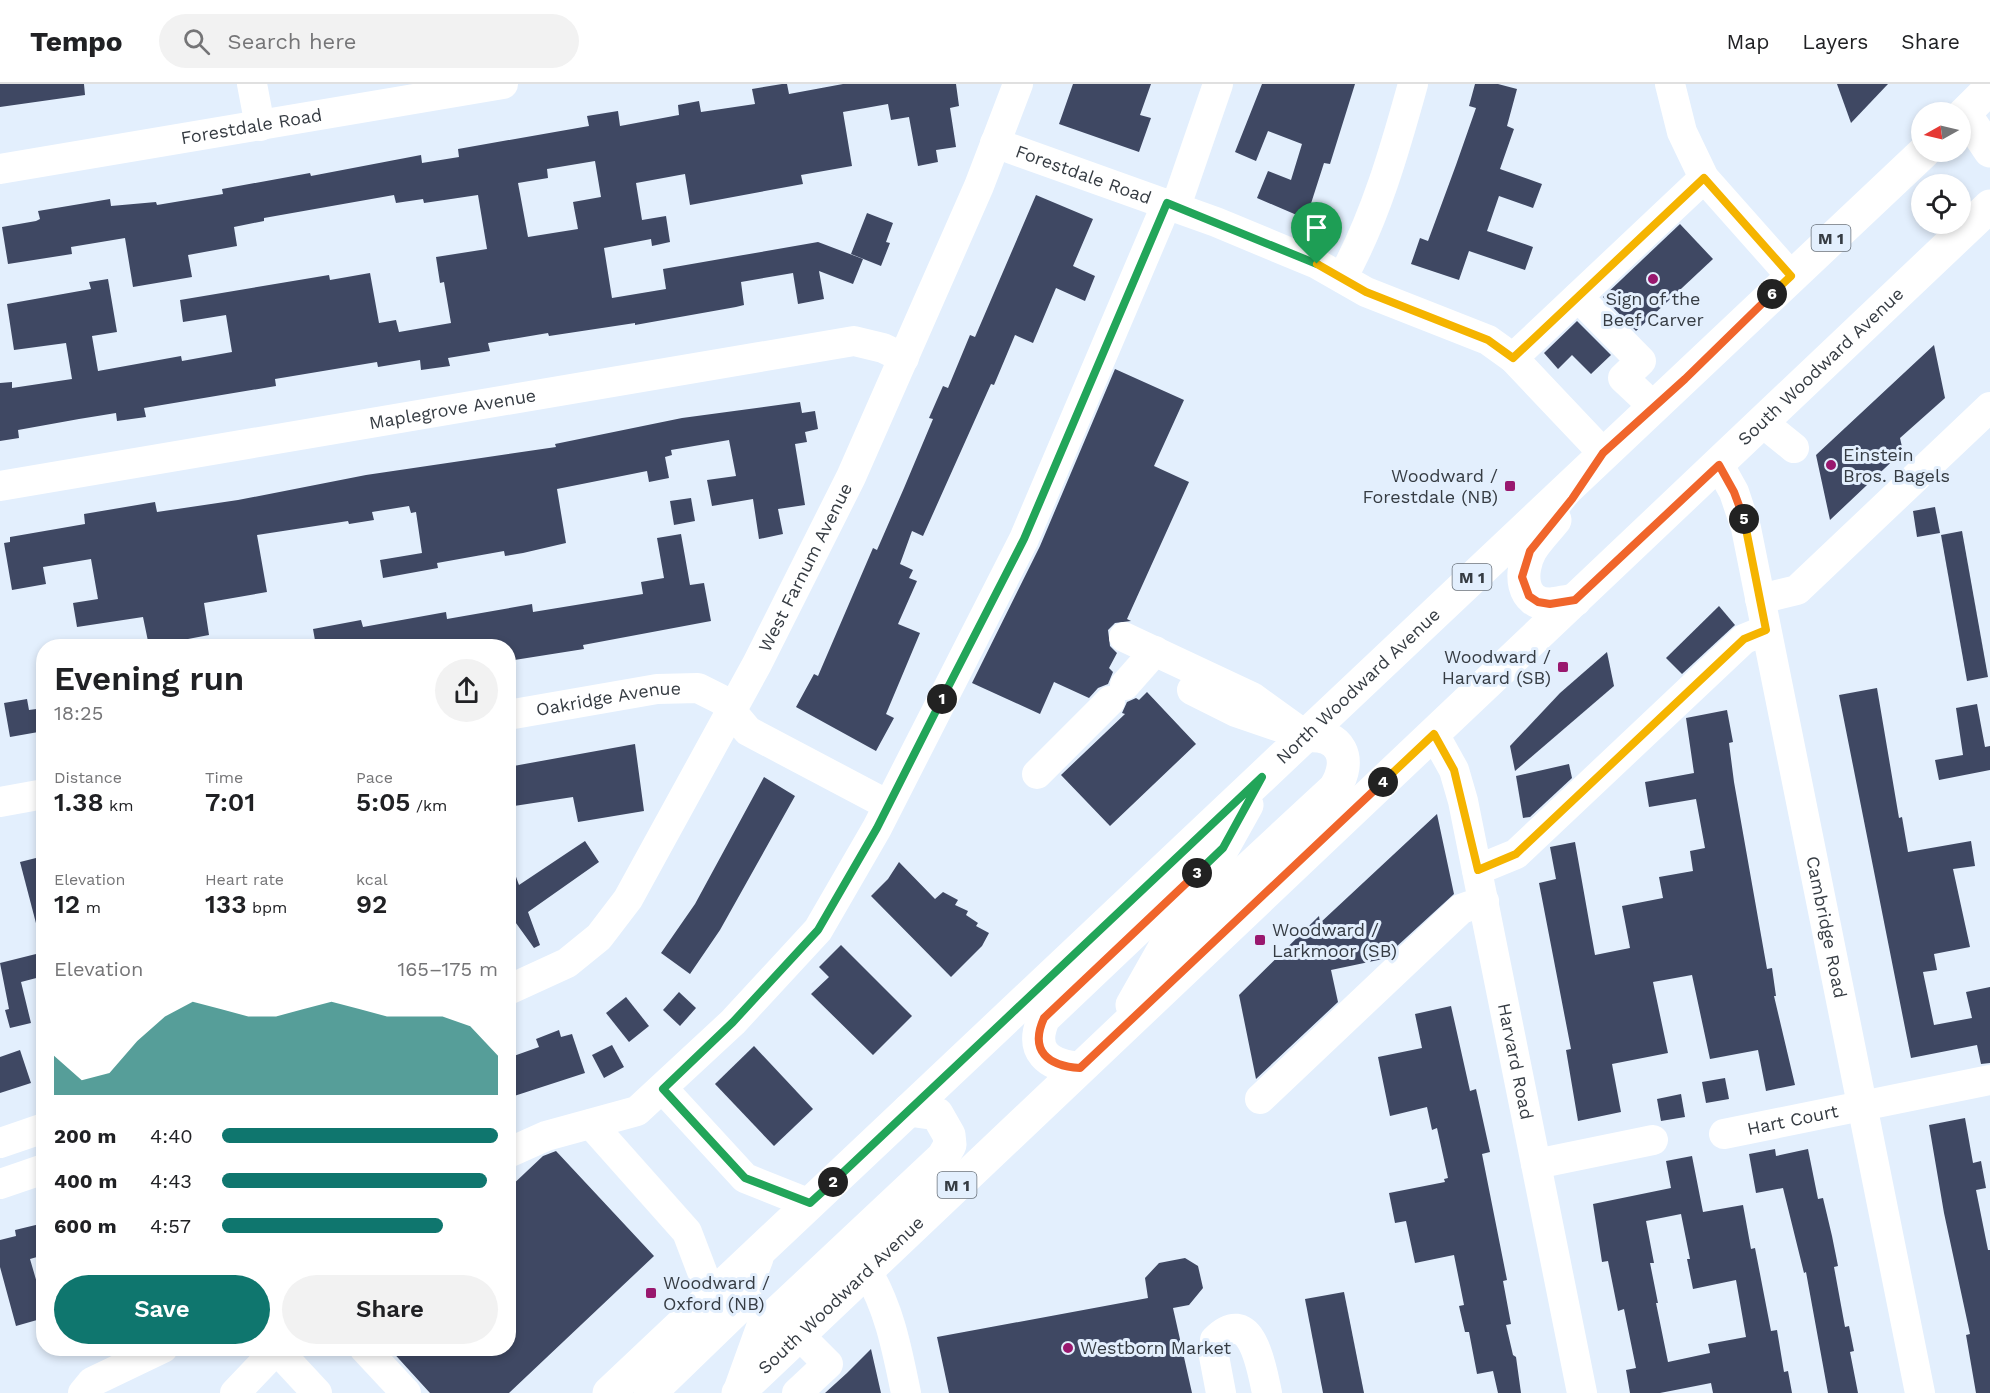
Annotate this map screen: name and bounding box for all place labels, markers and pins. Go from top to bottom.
pin [1291,202,1342,264]
marker: Sign of the Beef Carver [1646,272,1660,286]
pin: 6 [1757,279,1787,309]
place label: Sign of the Beef Carver [1602,288,1704,330]
place label: Einstein Bros. Bagels [1843,444,1950,486]
marker: Einstein Bros. Bagels [1824,458,1838,472]
place label: Woodward / Forestdale (NB) [1362,465,1498,507]
marker: Woodward / Forestdale (NB) [1503,479,1517,493]
pin: 5 [1729,504,1759,534]
place label: Woodward / Harvard (SB) [1442,646,1551,688]
marker: Woodward / Harvard (SB) [1556,660,1570,674]
pin: 1 [927,684,957,714]
pin: 4 [1368,767,1398,797]
pin: 3 [1182,858,1212,888]
place label: Woodward / Larkmoor (SB) [1272,919,1397,961]
marker: Woodward / Larkmoor (SB) [1253,933,1267,947]
pin: 2 [818,1167,848,1197]
place label: Woodward / Oxford (NB) [663,1272,770,1314]
marker: Woodward / Oxford (NB) [644,1286,658,1300]
place label: Westborn Market [1080,1337,1232,1358]
marker: Westborn Market [1061,1341,1075,1355]

